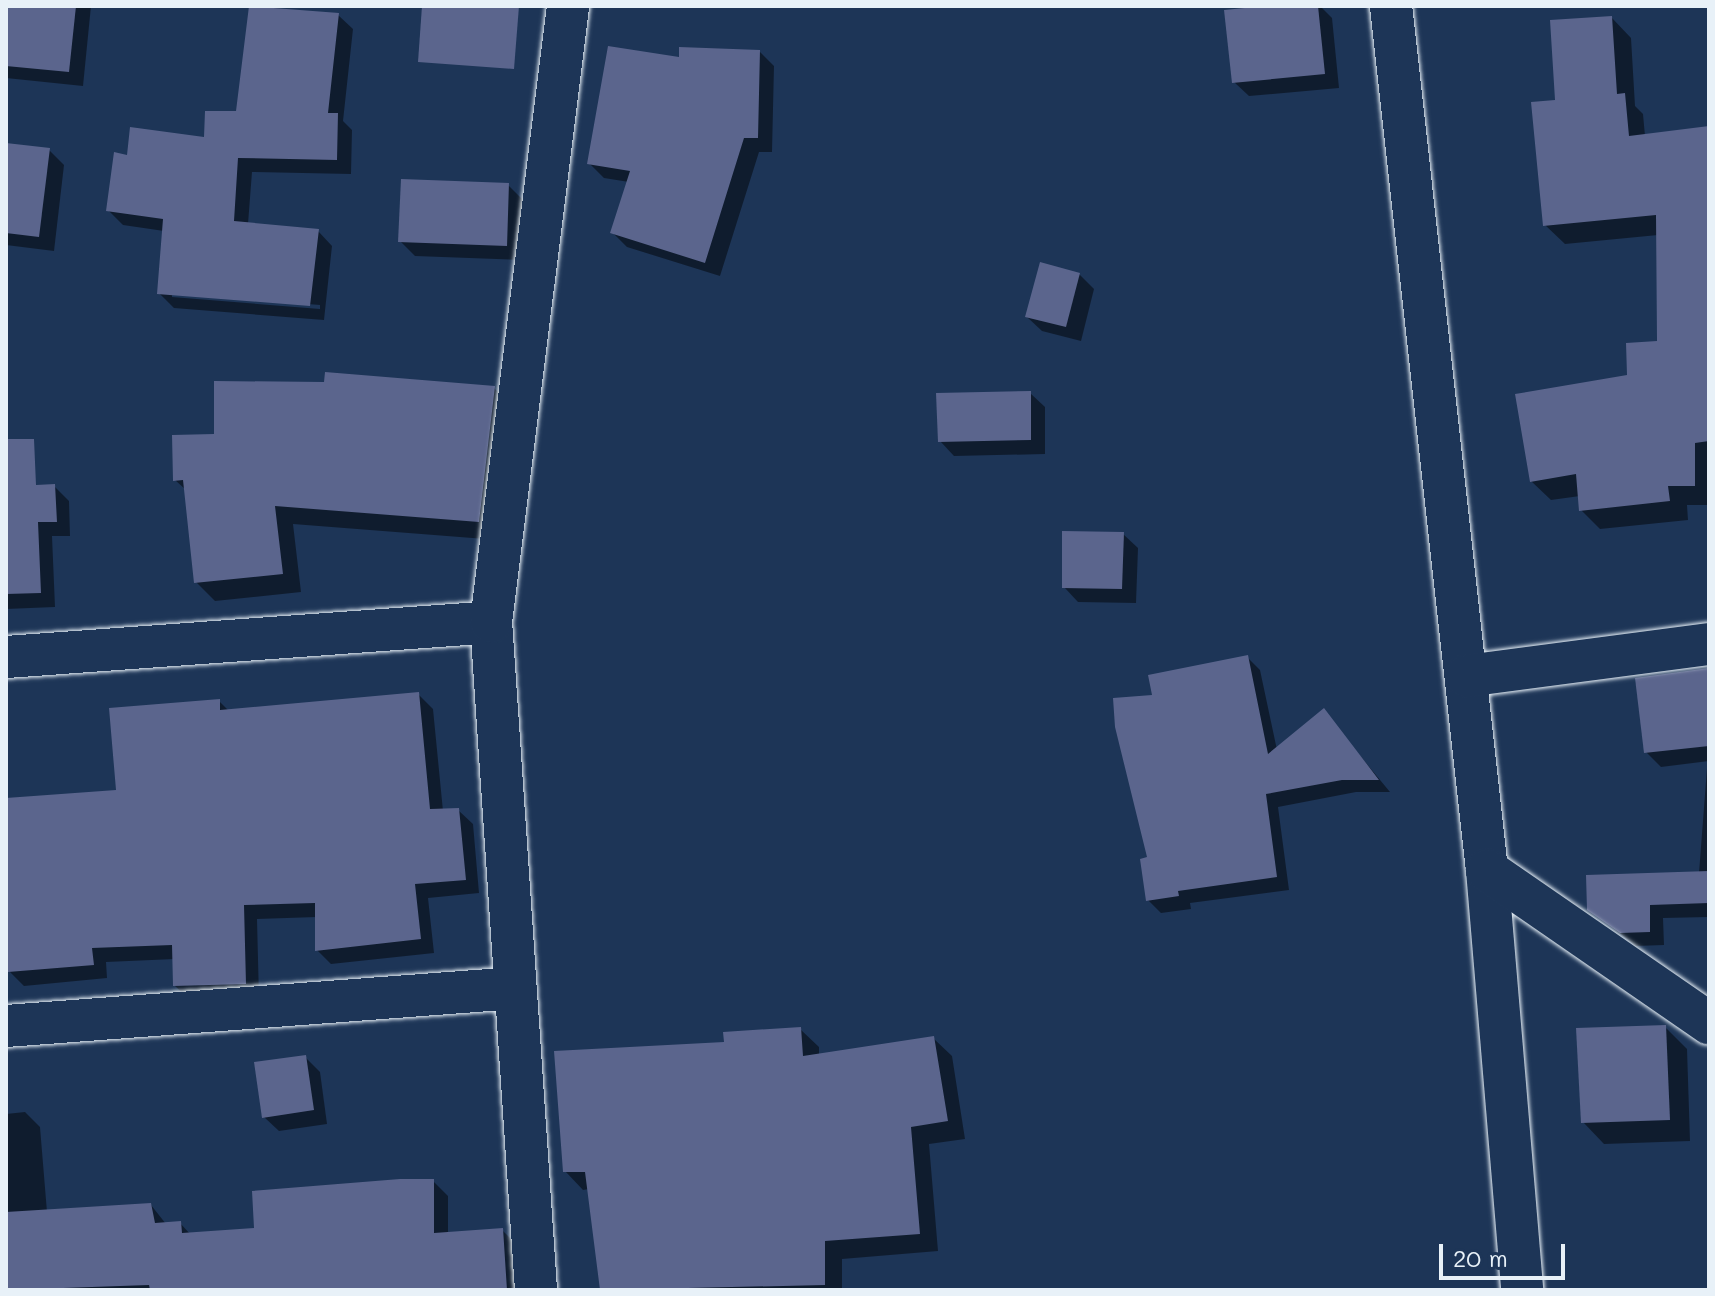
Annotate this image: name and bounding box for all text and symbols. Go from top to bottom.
scale bar [1443,1228,1569,1278]
text: 20 m [1453,1242,1508,1273]

